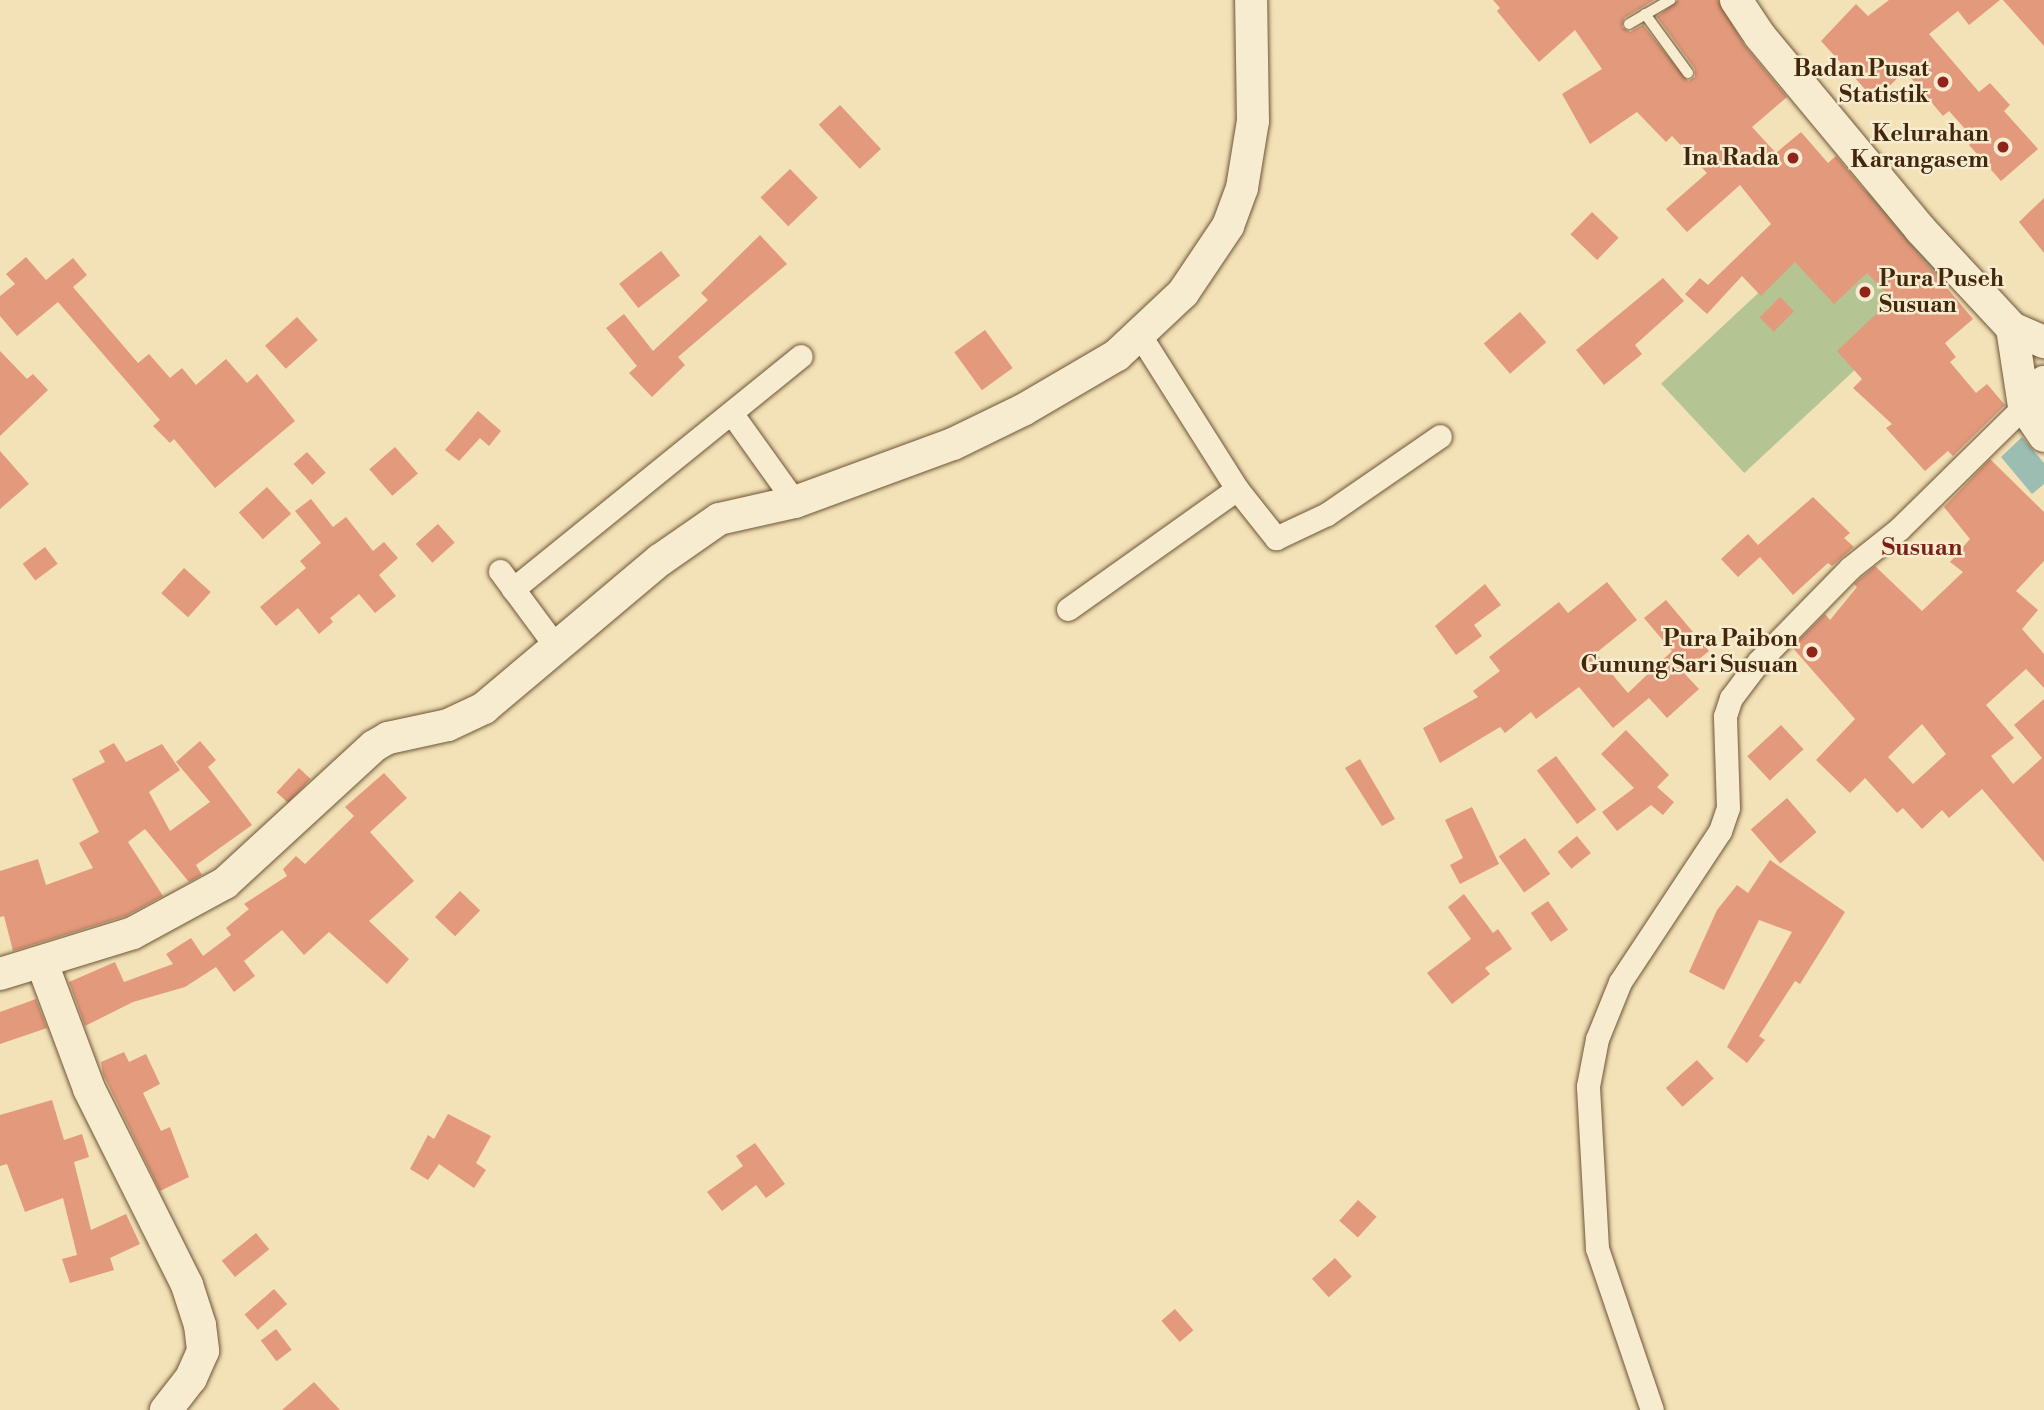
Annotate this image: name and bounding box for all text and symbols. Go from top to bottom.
place label: Badan Pusat Statistik [1794,55,1929,109]
marker: Badan Pusat Statistik [1935,74,1951,90]
place label: Kelurahan Karangasem [1851,120,1989,174]
marker: Kelurahan Karangasem [1995,139,2011,155]
place label: Ina Rada [1683,144,1779,172]
marker: Ina Rada [1785,150,1801,166]
place label: Pura Puseh Susuan [1879,265,2004,319]
marker: Pura Puseh Susuan [1857,284,1873,300]
district label: Susuan [1881,535,1963,563]
place label: Pura Paibon Gunung Sari Susuan [1580,625,1798,679]
marker: Pura Paibon Gunung Sari Susuan [1804,644,1820,660]

